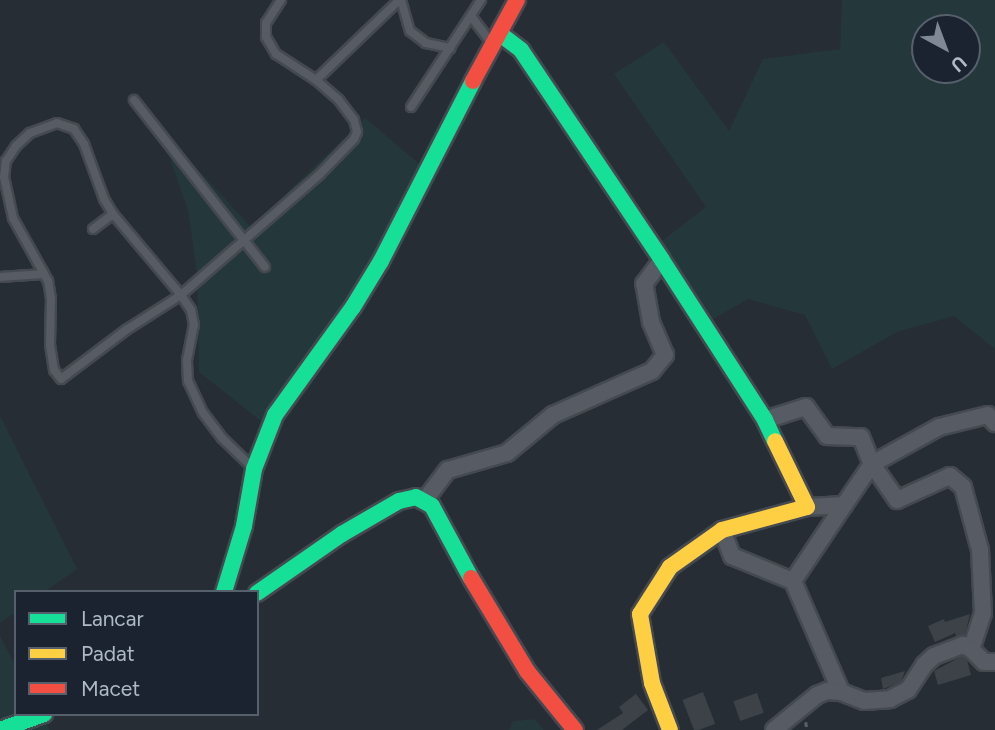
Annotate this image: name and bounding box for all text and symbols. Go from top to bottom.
north arrow [911,14,981,84]
text: U [946,51,971,77]
legend [14,590,259,716]
text: Lancar [81,606,144,631]
text: Padat [81,641,135,666]
text: Macet [81,676,140,701]

